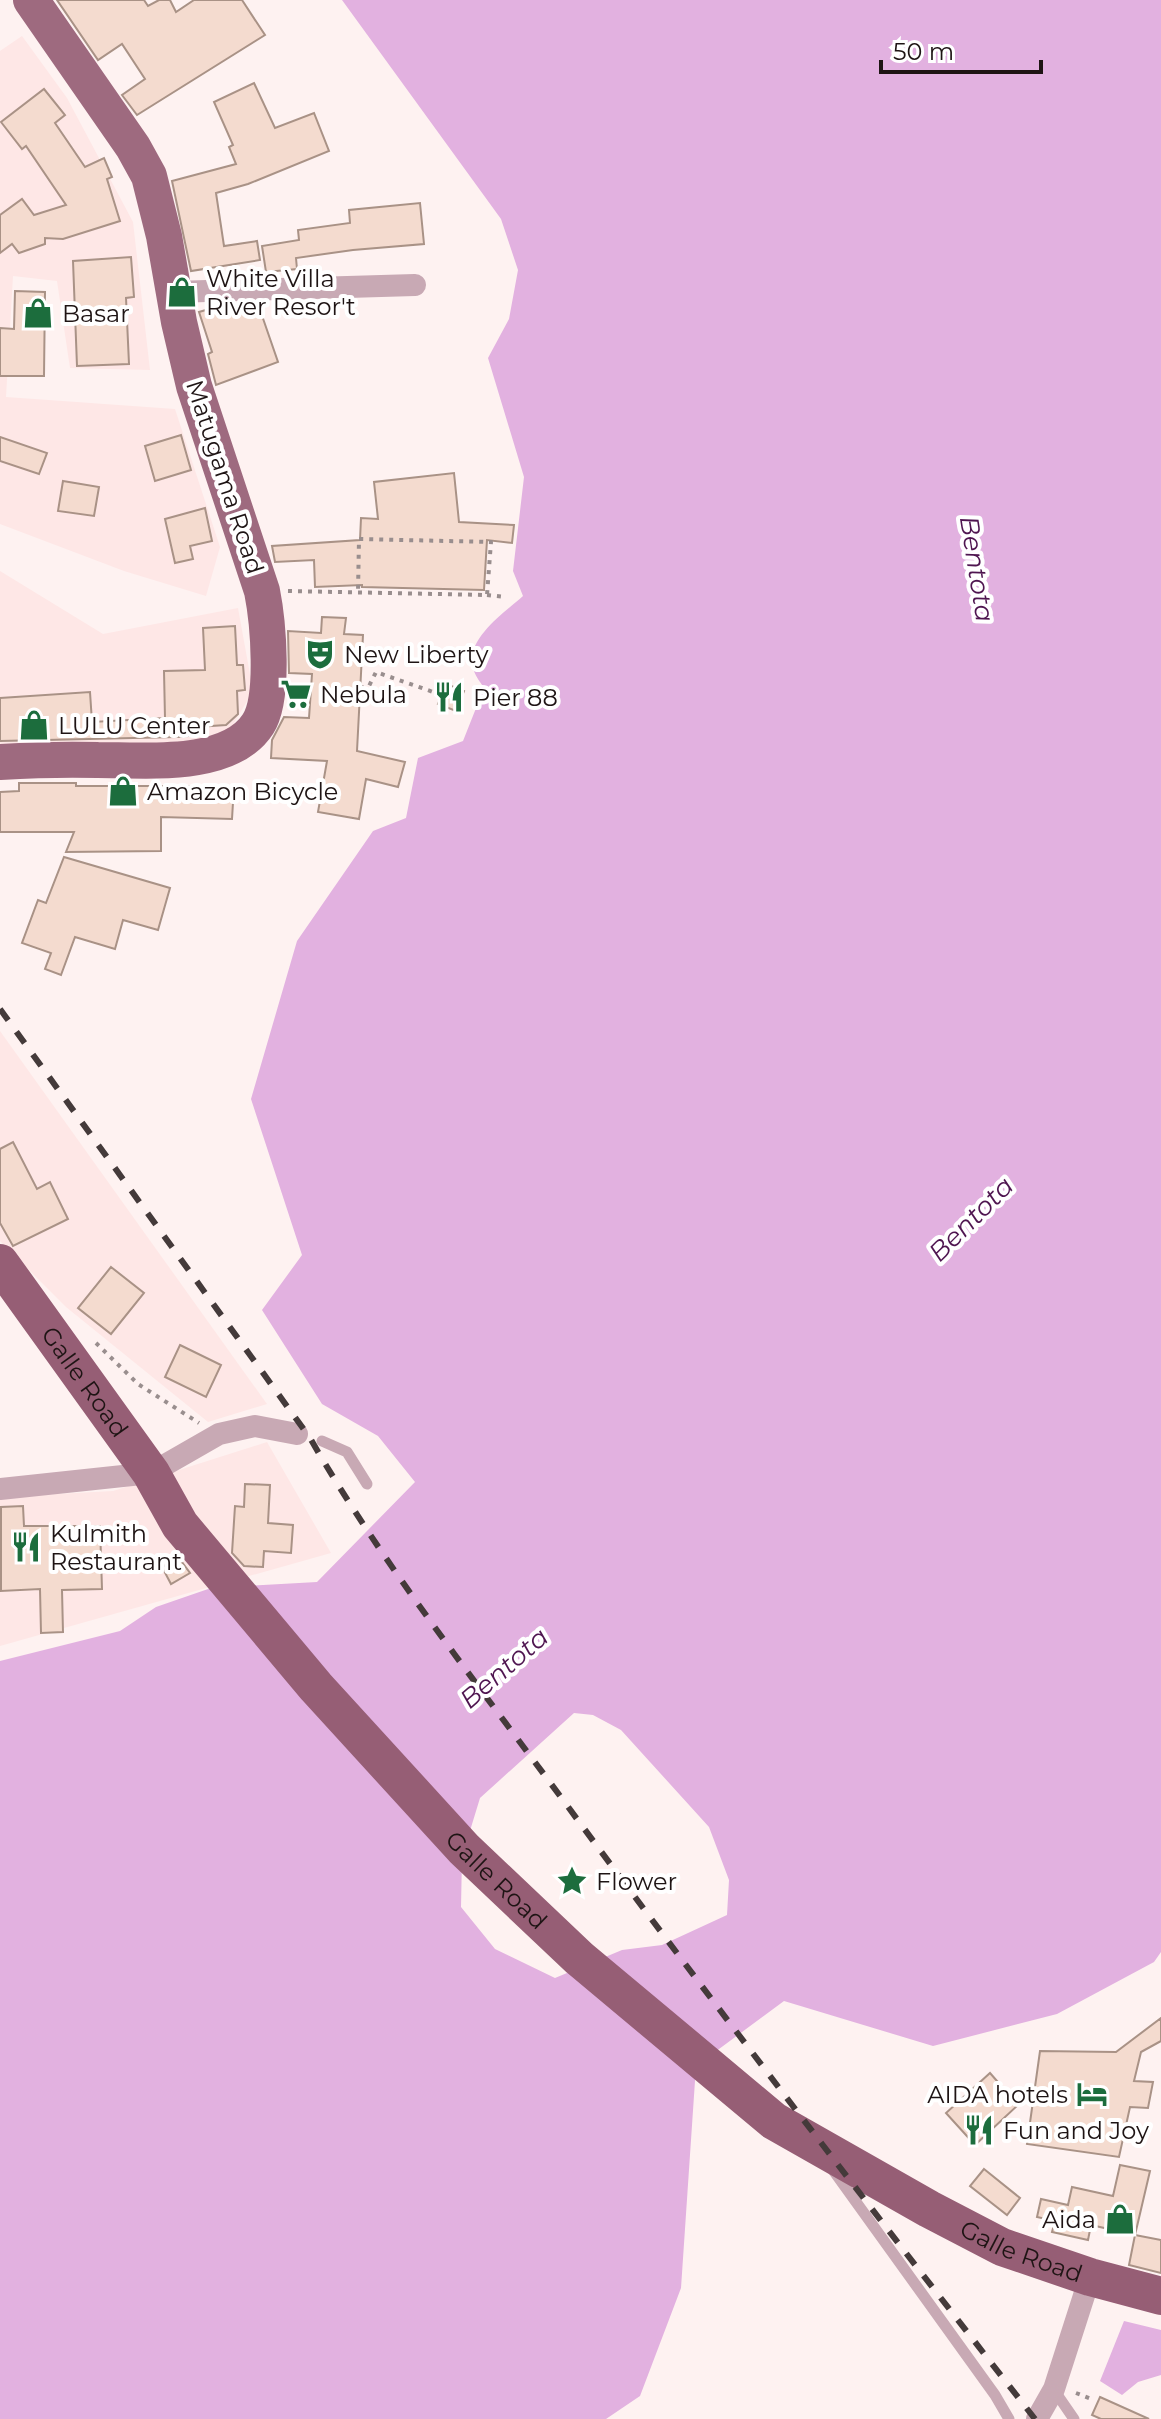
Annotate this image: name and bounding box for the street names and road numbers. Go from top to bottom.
street label: Matugama Road [180,376,270,578]
street label: Galle Road [36,1321,135,1442]
street label: Galle Road [440,1825,553,1935]
street label: Galle Road [955,2213,1087,2288]

